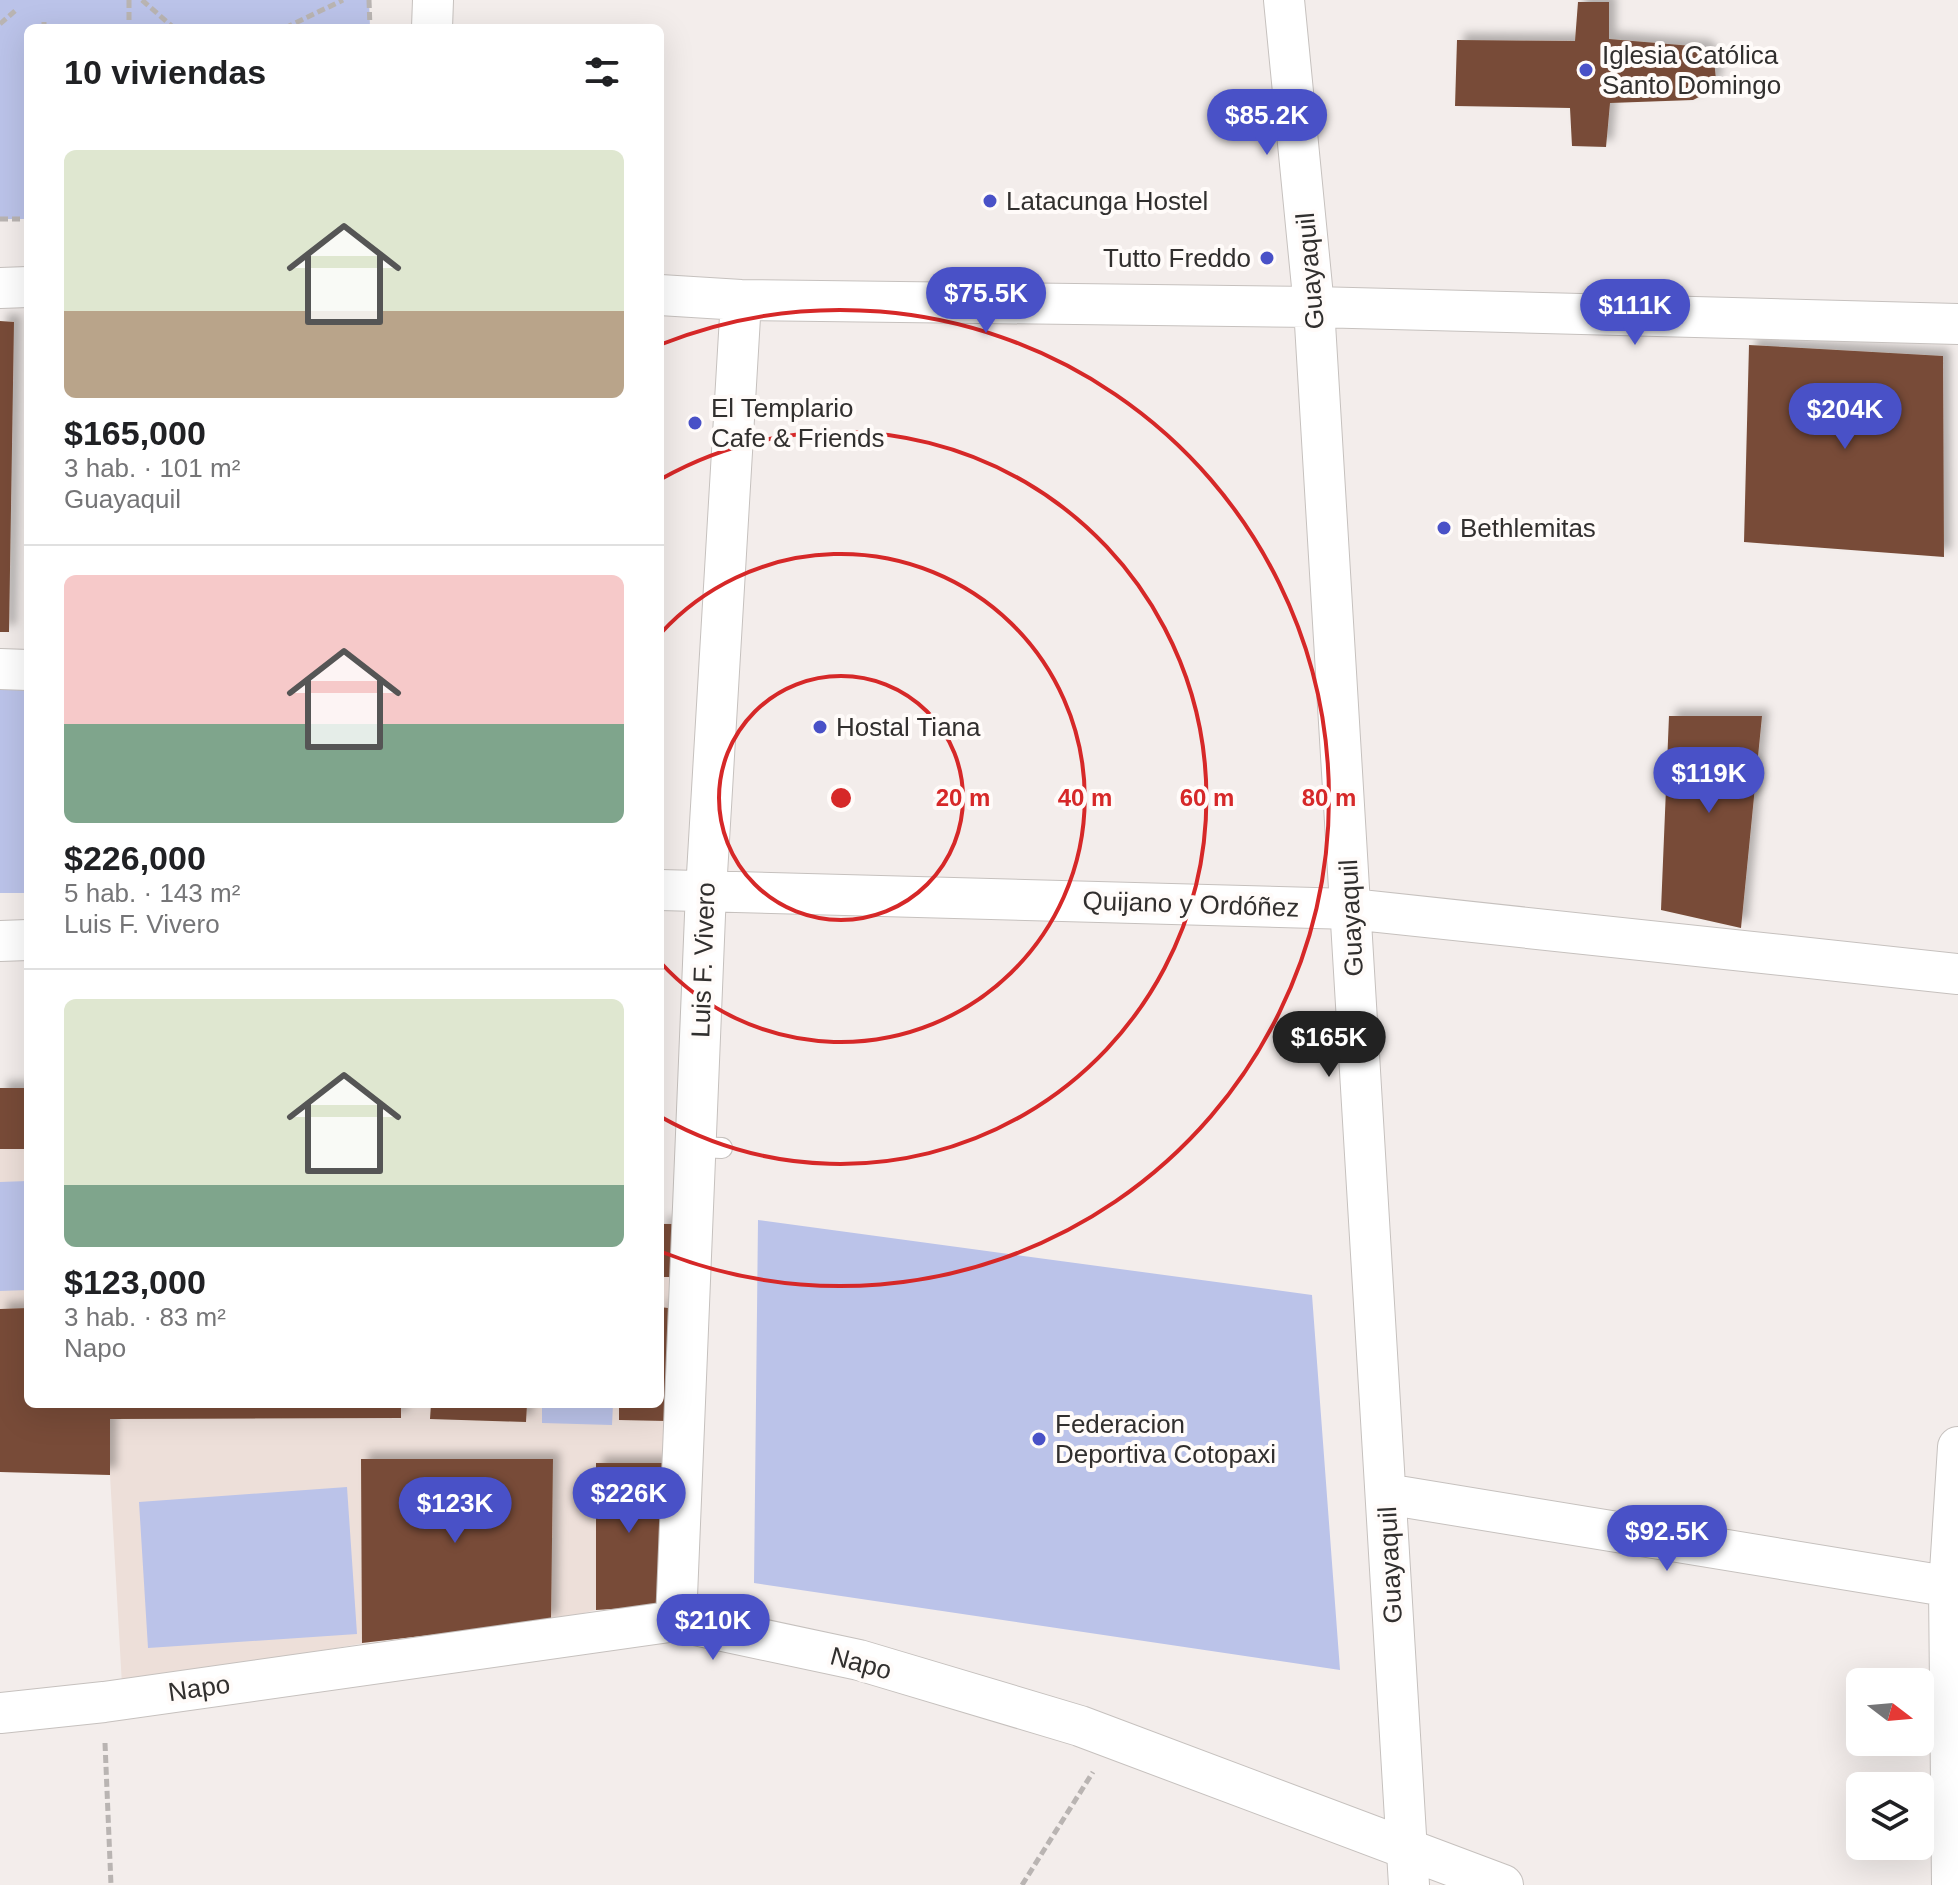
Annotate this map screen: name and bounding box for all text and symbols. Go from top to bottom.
place label: Iglesia Católica Santo Domingo [1602,40,1781,100]
icon: filters [580,50,624,94]
text: 10 viviendas [64,53,266,91]
marker: Iglesia Católica Santo Domingo [1577,61,1595,79]
pin: $85.2K [1202,89,1332,157]
text: $85.2K [1225,100,1309,130]
place label: Latacunga Hostel [1006,186,1208,216]
marker: Latacunga Hostel [981,192,999,210]
icon: home [272,202,416,346]
street label: Guayaquil [1290,211,1330,331]
place label: Tutto Freddo [1103,243,1251,273]
marker: Tutto Freddo [1258,249,1276,267]
pin: $75.5K [921,267,1051,335]
text: $75.5K [944,278,1028,308]
pin: $111K [1579,279,1691,347]
text: $111K [1598,290,1672,320]
pin: $204K [1789,383,1901,451]
place label: El Templario Cafe & Friends [711,393,884,453]
text: $204K [1807,394,1883,424]
text: $165,000 [64,414,206,452]
marker: El Templario Cafe & Friends [686,414,704,432]
text: 3 hab. · 101 m² [64,453,240,483]
text: Guayaquil [64,484,181,514]
place label: Bethlemitas [1460,513,1596,543]
marker: Bethlemitas [1435,519,1453,537]
icon: home [272,627,416,771]
place label: Hostal Tiana [836,712,981,742]
marker: Hostal Tiana [811,718,829,736]
pin: $119K [1653,747,1765,815]
text: $119K [1671,758,1747,788]
centre of rings [827,784,855,812]
text: 20 m [936,784,990,811]
text: 40 m [1058,784,1112,811]
text: 60 m [1180,784,1234,811]
text: 80 m [1302,784,1356,811]
text: $226,000 [64,839,206,877]
street label: Guayaquil [1333,859,1369,977]
text: 5 hab. · 143 m² [64,878,240,908]
street label: Luis F. Vivero [685,882,721,1038]
street label: Quijano y Ordóñez [1082,885,1300,923]
text: Luis F. Vivero [64,909,220,939]
pin: $165K [1273,1011,1385,1079]
text: $165K [1291,1022,1367,1052]
icon: home [272,1051,416,1195]
text: $123,000 [64,1263,206,1301]
text: 3 hab. · 83 m² [64,1302,226,1332]
text: Napo [64,1333,126,1363]
place label: Federacion Deportiva Cotopaxi [1055,1409,1276,1469]
marker: Federacion Deportiva Cotopaxi [1030,1430,1048,1448]
pin: $226K [573,1467,685,1535]
pin: $123K [399,1477,511,1545]
text: $226K [591,1478,667,1508]
text: $123K [417,1488,493,1518]
pin: $92.5K [1602,1505,1732,1573]
street label: Guayaquil [1372,1506,1408,1624]
text: $92.5K [1625,1516,1709,1546]
pin: $210K [657,1594,769,1662]
text: $210K [675,1605,751,1635]
street label: Napo [827,1640,895,1686]
north arrow [1846,1668,1934,1756]
map controls [1846,1668,1934,1860]
street label: Napo [166,1669,232,1707]
button: layers [1846,1772,1934,1860]

